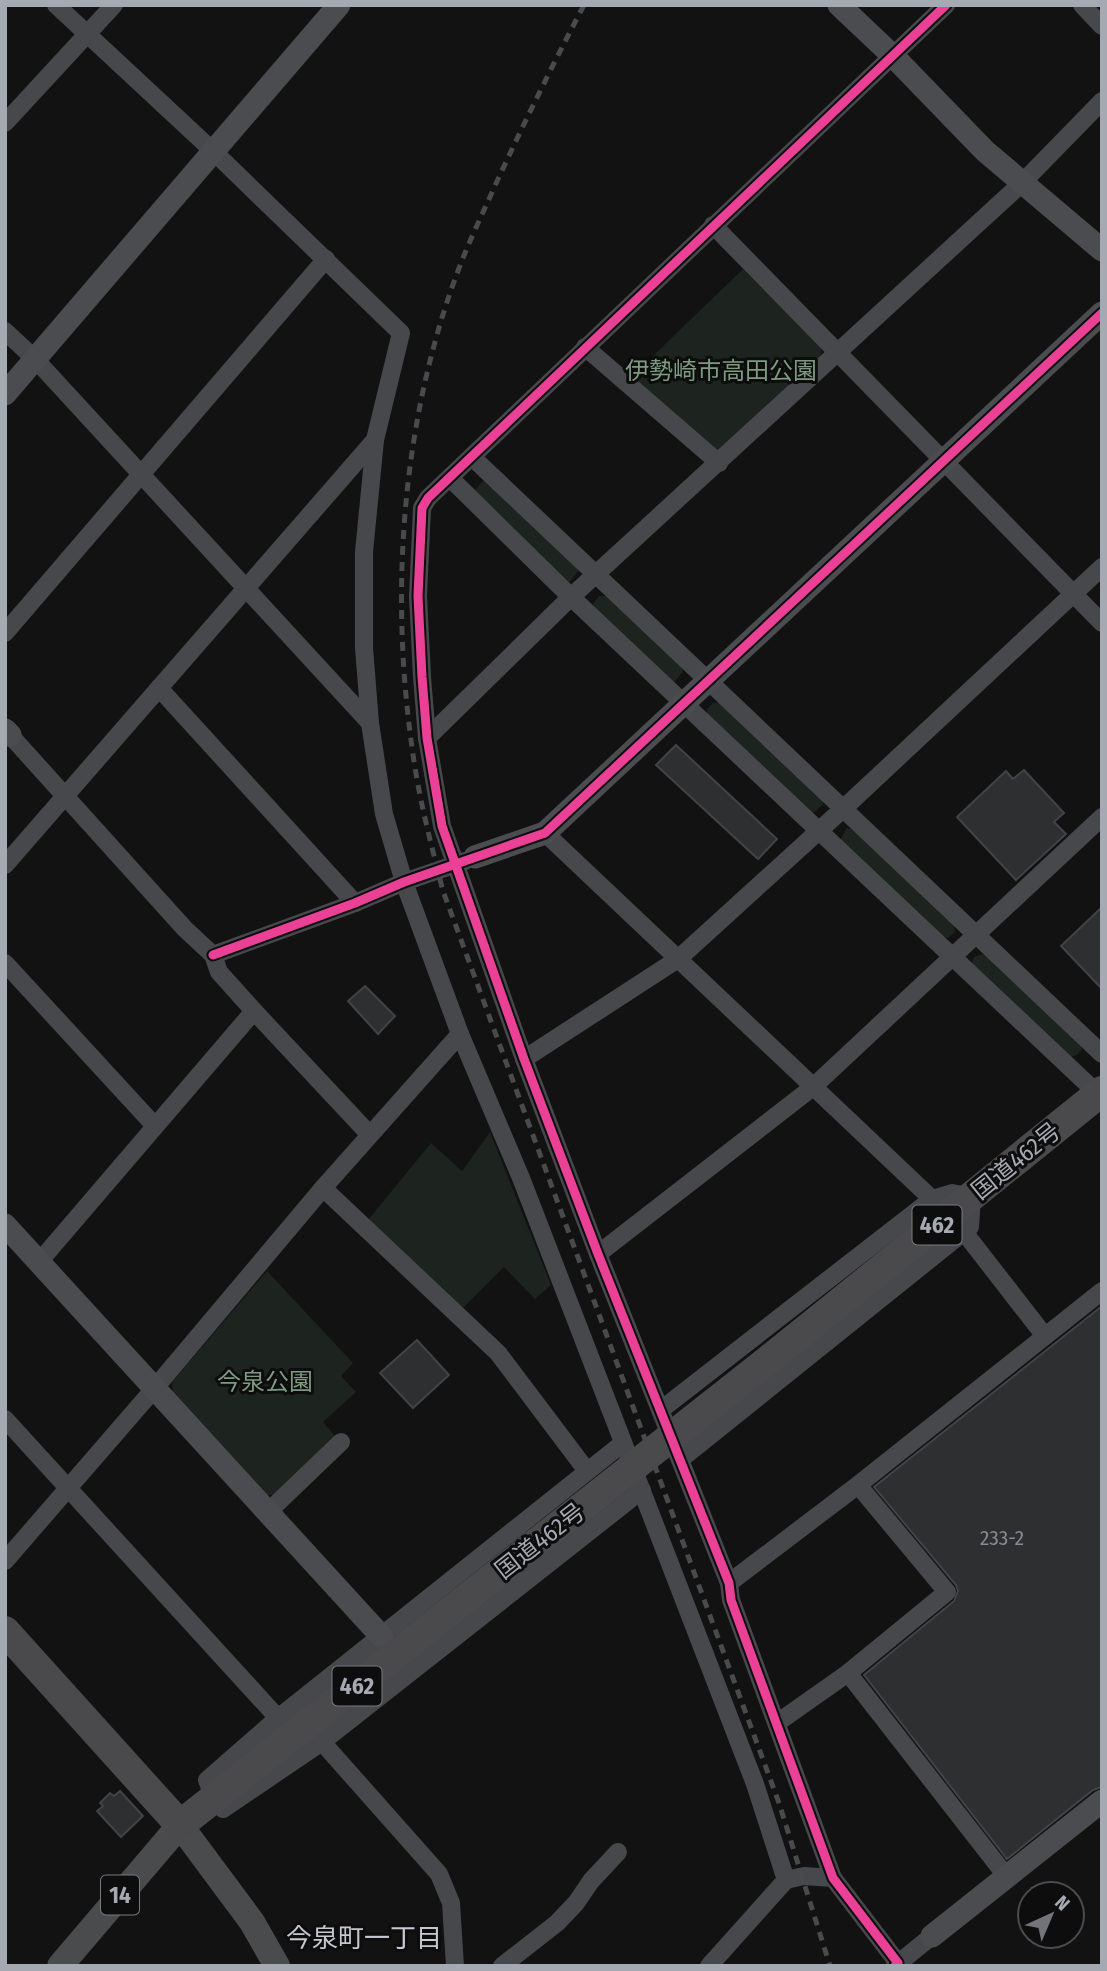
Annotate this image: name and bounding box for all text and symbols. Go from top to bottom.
park label: 伊勢崎市高田公園 [625,357,817,385]
street label: 国道462号 [966,1117,1066,1205]
road number: 462 [912,1206,962,1244]
park label: 今泉公園 [217,1368,313,1396]
street label: 国道462号 [490,1497,590,1585]
house number: 233-2 [980,1525,1024,1551]
road number: 462 [332,1666,382,1706]
road number: 14 [101,1876,139,1914]
north arrow [1016,1880,1086,1950]
text: N [1050,1891,1075,1915]
district label: 今泉町一丁目 [286,1923,442,1954]

